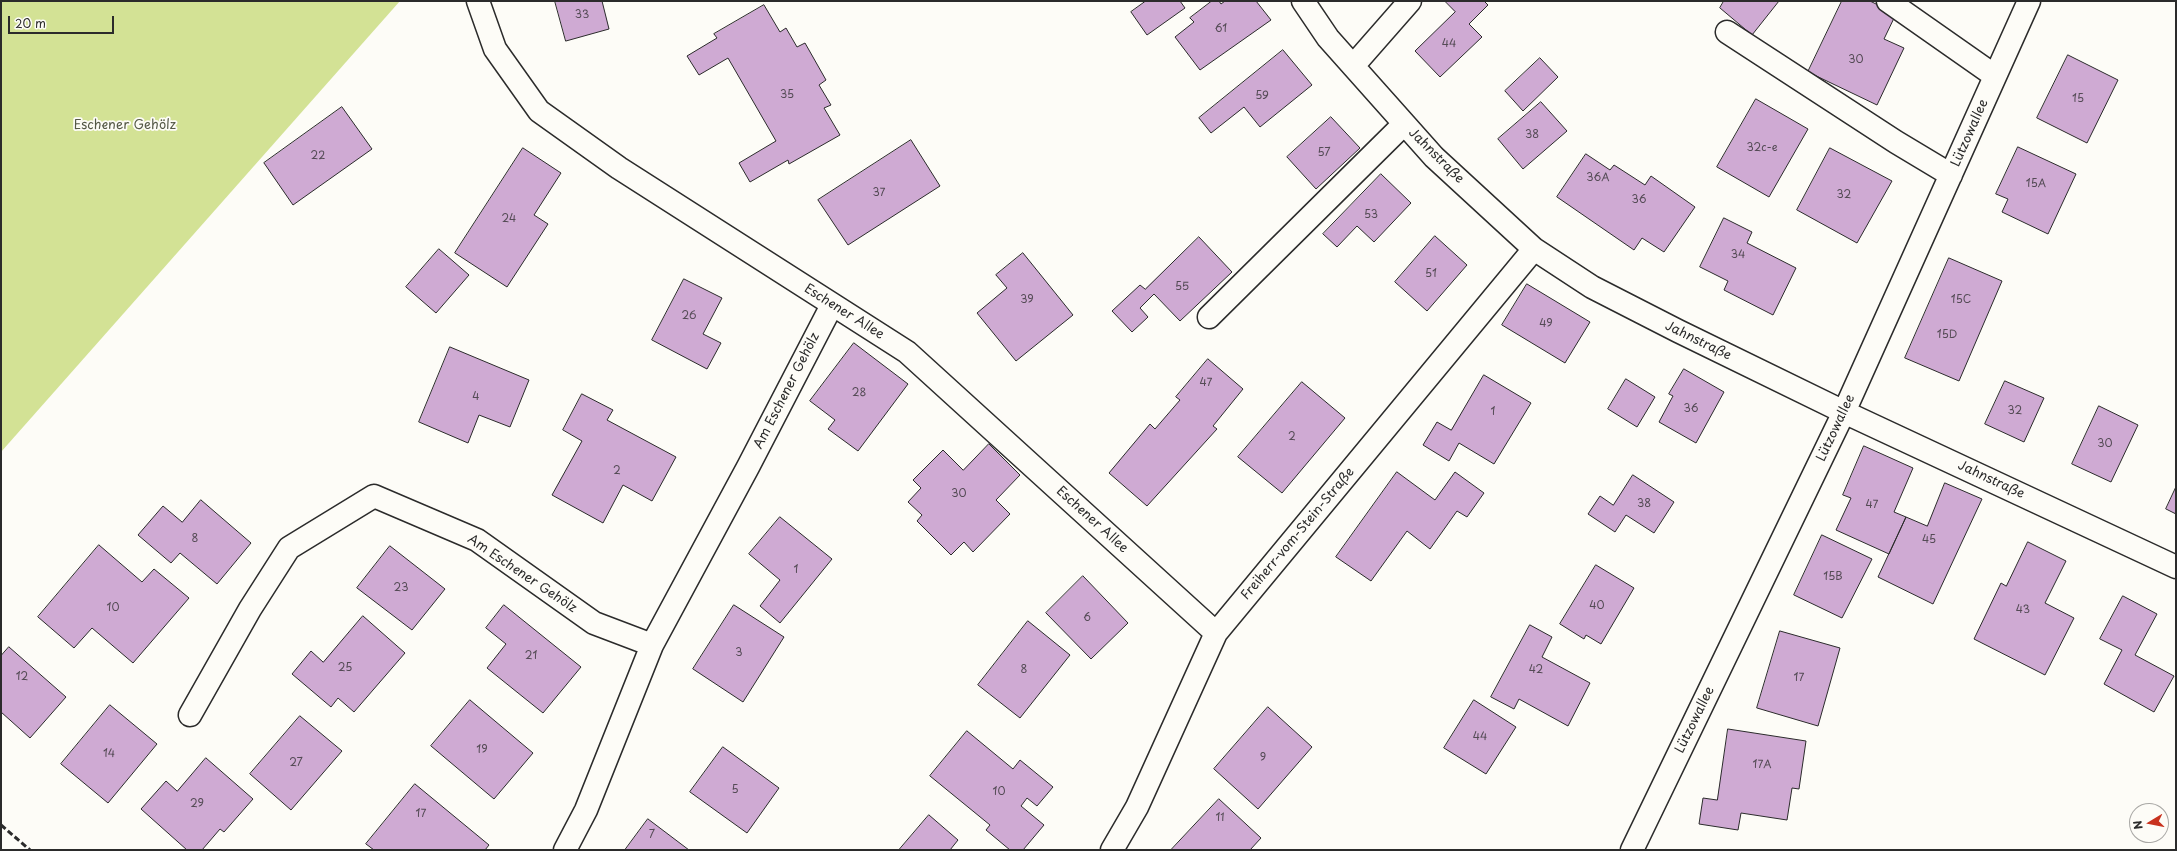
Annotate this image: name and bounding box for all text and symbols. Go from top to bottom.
scale bar [10,8,116,34]
house number: 33 [575,8,589,22]
text: 20 m [15,14,46,32]
house number: 61 [1215,22,1227,36]
house number: 44 [1442,37,1456,51]
house number: 30 [1848,53,1864,67]
house number: 35 [780,88,794,102]
house number: 59 [1255,89,1269,103]
house number: 15 [2072,92,2084,106]
street label: Lützowallee [1948,97,1992,169]
park label: Eschener Gehölz [74,117,176,133]
street label: Jahnstraße [1405,125,1467,187]
house number: 38 [1525,128,1539,142]
house number: 32c-e [1746,141,1778,155]
house number: 57 [1317,146,1331,160]
house number: 22 [311,149,325,163]
house number: 36A [1586,171,1610,185]
house number: 15A [2026,177,2046,191]
house number: 37 [873,186,885,200]
house number: 32 [1837,188,1851,202]
house number: 36 [1632,193,1646,207]
house number: 53 [1364,208,1378,222]
house number: 24 [502,212,516,226]
house number: 34 [1731,248,1745,262]
house number: 51 [1425,267,1437,281]
house number: 55 [1175,280,1189,294]
street label: Eschener Allee [801,281,887,343]
house number: 39 [1020,293,1034,307]
house number: 15C [1951,293,1971,307]
house number: 26 [681,309,697,323]
house number: 49 [1539,317,1553,331]
street label: Jahnstraße [1662,318,1734,364]
house number: 15D [1937,328,1957,342]
street label: Am Eschener Gehölz [751,330,823,452]
house number: 47 [1200,376,1212,390]
house number: 28 [852,386,866,400]
house number: 4 [472,390,480,404]
street label: Lützowallee [1814,392,1858,464]
house number: 36 [1684,402,1698,416]
house number: 32 [2008,404,2022,418]
house number: 1 [1491,405,1495,419]
house number: 2 [1288,430,1296,444]
house number: 30 [2097,437,2113,451]
street label: Jahnstraße [1955,458,2027,502]
house number: 2 [613,464,621,478]
street label: Freiherr-vom-Stein-Straße [1238,465,1358,603]
street label: Eschener Allee [1053,484,1131,556]
house number: 30 [951,487,967,501]
house number: 38 [1637,497,1651,511]
house number: 47 [1866,498,1878,512]
house number: 8 [192,532,198,546]
street label: Am Eschener Gehölz [464,532,580,616]
house number: 45 [1922,533,1936,547]
house number: 1 [794,563,798,577]
house number: 15B [1823,570,1843,584]
house number: 23 [394,581,408,595]
house number: 40 [1589,599,1605,613]
house number: 10 [107,601,119,615]
house number: 43 [2016,603,2030,617]
house number: 6 [1083,611,1091,625]
house number: 3 [735,646,743,660]
house number: 21 [525,649,537,663]
house number: 25 [338,661,352,675]
house number: 8 [1021,663,1027,677]
house number: 42 [1529,663,1543,677]
house number: 12 [16,670,28,684]
house number: 17 [1794,671,1804,685]
street label: Lützowallee [1672,684,1718,756]
house number: 44 [1473,730,1487,744]
house number: 19 [476,743,488,757]
house number: 14 [103,747,115,761]
house number: 9 [1260,751,1266,765]
house number: 27 [289,756,303,770]
house number: 17A [1752,758,1772,772]
house number: 5 [731,783,739,797]
house number: 10 [993,785,1005,799]
house number: 29 [190,797,204,811]
north arrow [2129,803,2169,843]
house number: 17 [416,807,426,821]
house number: 11 [1215,811,1225,825]
text: N [2129,819,2147,831]
house number: 7 [649,828,655,842]

